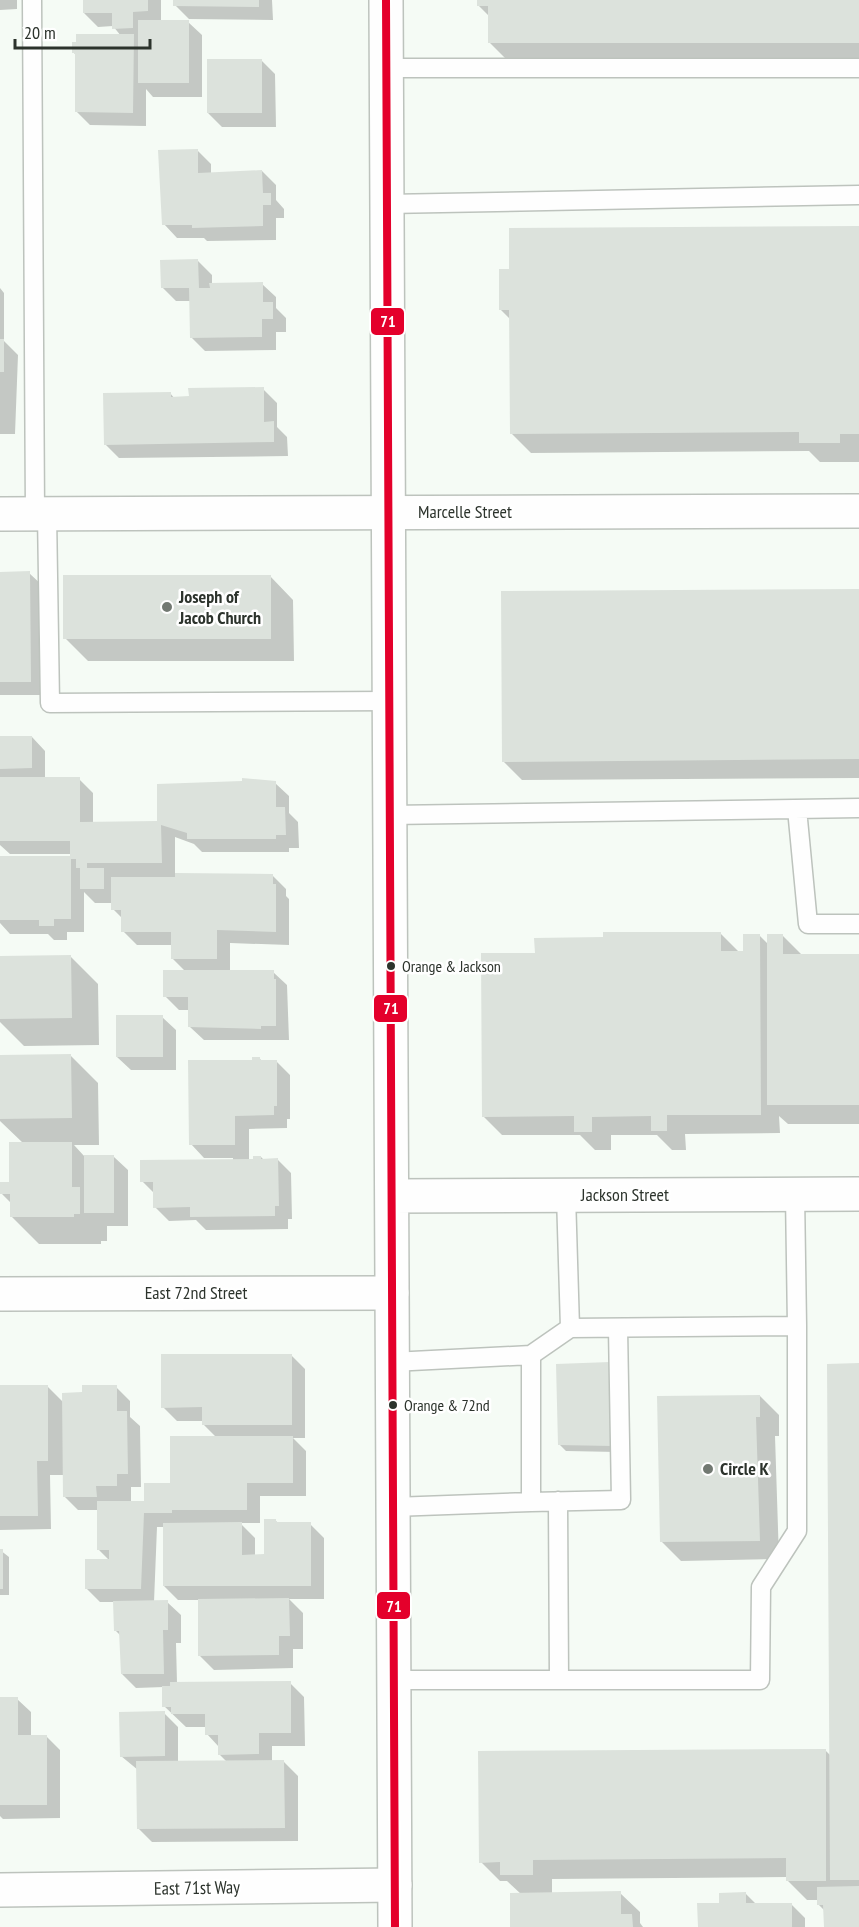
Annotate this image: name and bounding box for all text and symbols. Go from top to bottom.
scale bar [15,12,150,50]
text: 20 m [24,21,56,44]
line badge: 71 [370,307,405,336]
text: 71 [380,311,396,331]
street label: Marcelle Street [418,500,512,523]
place label: Joseph of Jacob Church [178,585,261,629]
marker: Joseph of Jacob Church [160,600,174,614]
place label: Orange & Jackson [402,956,501,976]
marker: Orange & Jackson [385,960,397,972]
line badge: 71 [373,994,408,1023]
text: 71 [383,998,399,1018]
street label: Jackson Street [580,1183,669,1206]
street label: East 72nd Street [145,1281,247,1304]
place label: Orange & 72nd [404,1395,490,1415]
marker: Orange & 72nd [387,1399,399,1411]
place label: Circle K [720,1457,770,1480]
marker: Circle K [701,1462,715,1476]
line badge: 71 [376,1591,411,1620]
text: 71 [386,1596,402,1616]
street label: East 71st Way [154,1875,240,1900]

